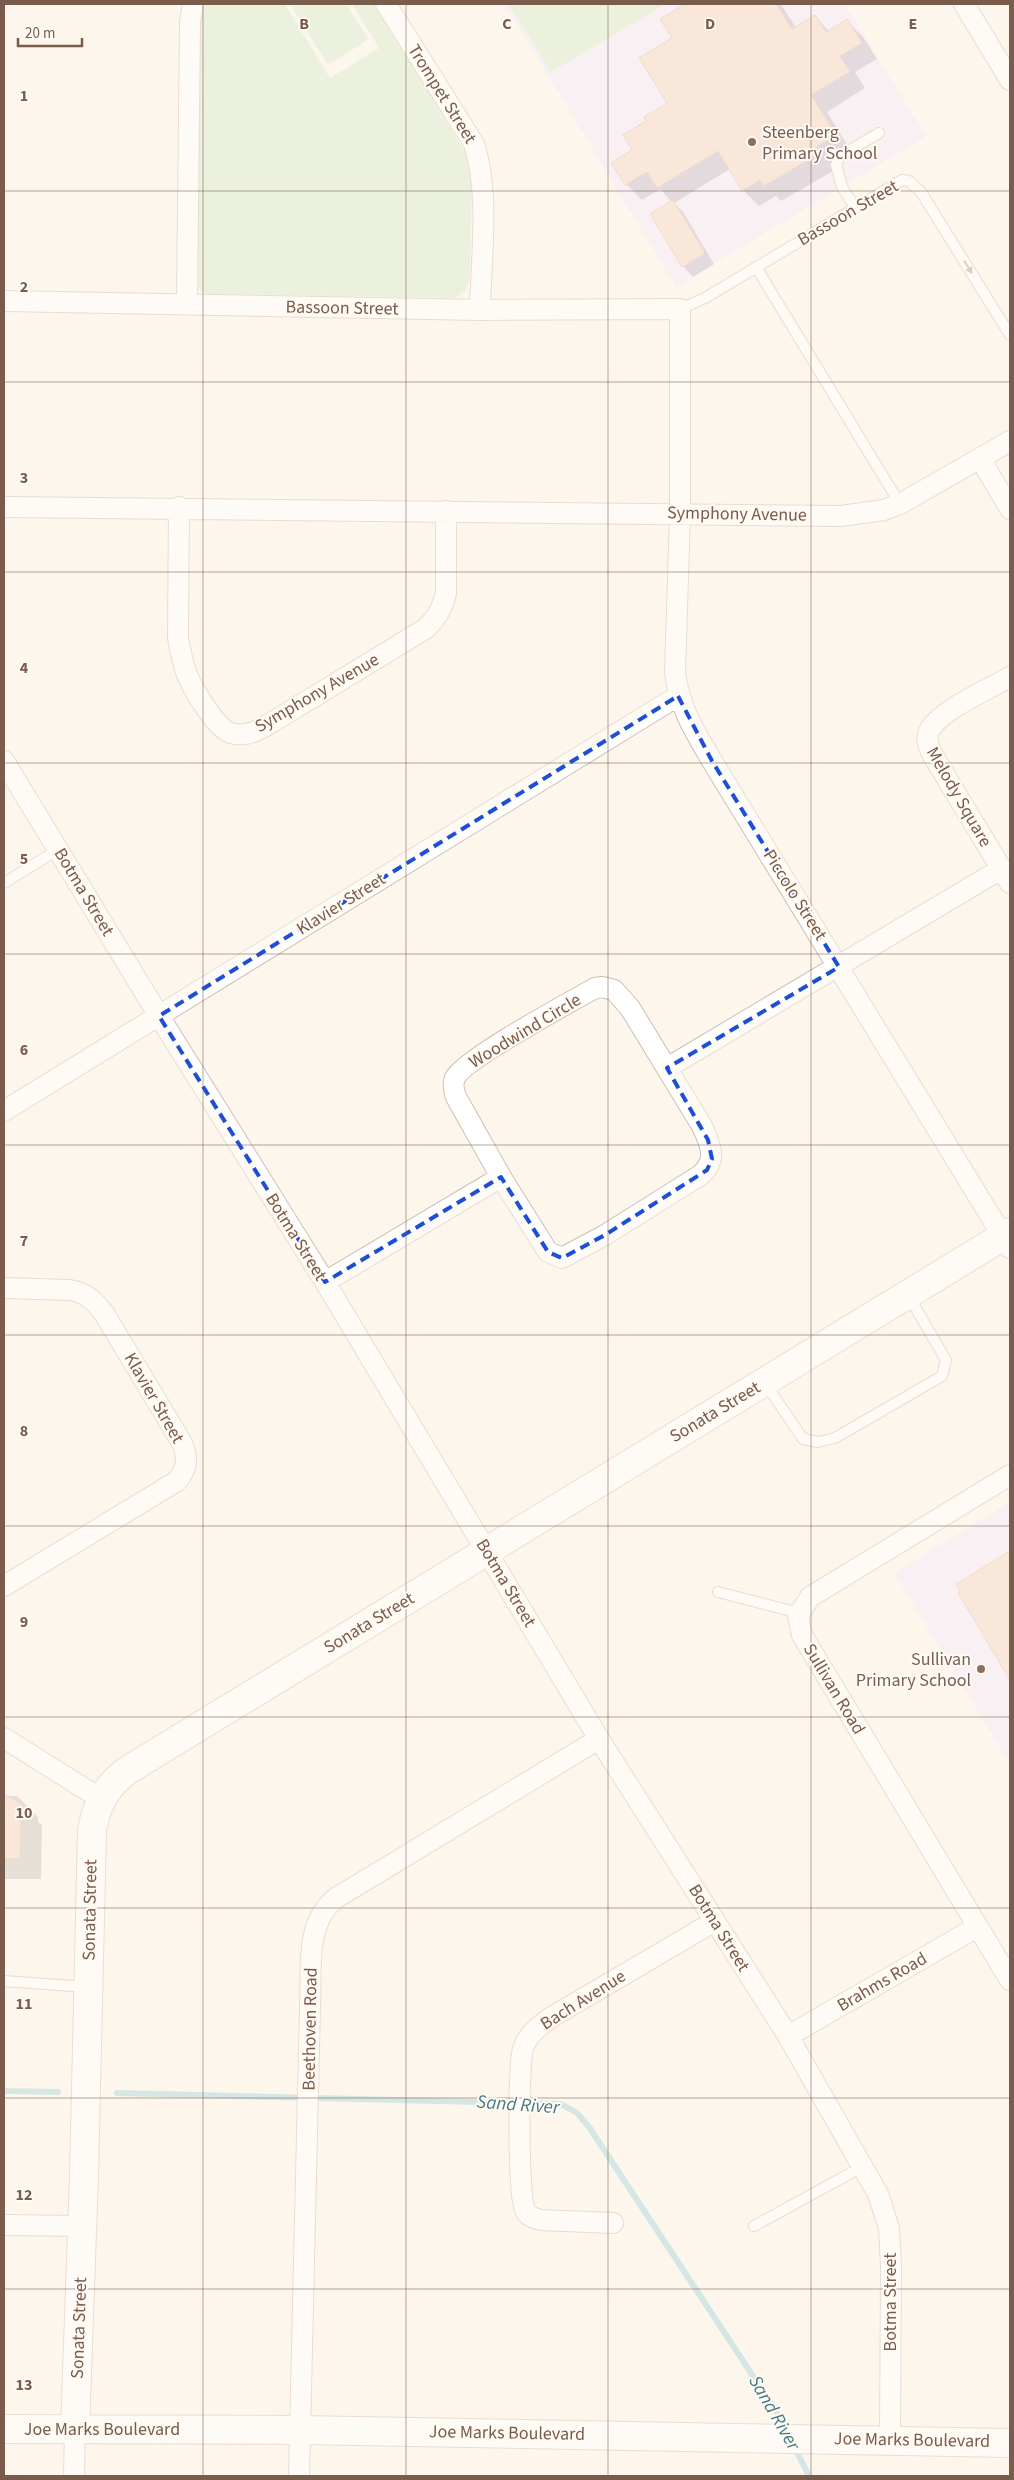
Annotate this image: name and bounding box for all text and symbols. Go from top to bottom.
text: B [299,13,309,35]
text: C [502,13,512,35]
text: D [705,13,715,35]
text: E [909,13,917,35]
scale bar [18,15,81,47]
text: 20 m [25,23,55,44]
street label: Trompet Street [401,39,483,149]
text: 1 [20,85,28,107]
place label: Steenberg Primary School [762,120,877,166]
marker: Steenberg Primary School [746,136,758,148]
street label: Bassoon Street [793,174,903,252]
one-way arrow [963,260,972,273]
text: 2 [20,276,28,298]
street label: Bassoon Street [285,295,399,321]
text: 3 [20,467,28,489]
street label: Symphony Avenue [667,500,807,528]
street label: Symphony Avenue [250,647,384,739]
text: 4 [20,657,29,679]
street label: Melody Square [920,742,998,852]
street label: Botma Street [48,843,120,941]
street label: Piccolo Street [757,845,833,945]
text: 5 [20,848,28,870]
street label: Klavier Street [292,867,390,941]
street label: Woodwind Circle [464,988,586,1074]
text: 6 [20,1039,28,1061]
street label: Botma Street [259,1188,333,1286]
text: 7 [20,1230,28,1252]
street label: Klavier Street [118,1348,190,1448]
street label: Sonata Street [665,1375,765,1449]
text: 8 [20,1420,28,1442]
street label: Botma Street [470,1534,542,1632]
street label: Sonata Street [319,1586,419,1660]
text: 9 [20,1611,28,1633]
street label: Sullivan Road [797,1639,871,1739]
place label: Sullivan Primary School [856,1647,971,1693]
marker: Sullivan Primary School [975,1663,987,1675]
text: 10 [16,1802,32,1824]
street label: Sonata Street [77,1859,103,1961]
street label: Botma Street [682,1879,756,1977]
street label: Brahms Road [832,1946,932,2018]
street label: Bach Avenue [535,1964,631,2036]
street label: Beethoven Road [296,1967,324,2091]
text: 11 [16,1993,32,2015]
water label: Sand River [476,2089,562,2121]
text: 12 [16,2184,32,2206]
street label: Botma Street [878,2253,903,2351]
street label: Sonata Street [65,2277,93,2379]
water label: Sand River [742,2370,807,2457]
text: 13 [16,2374,32,2396]
street label: Joe Marks Boulevard [24,2417,180,2442]
street label: Joe Marks Boulevard [429,2419,585,2447]
street label: Joe Marks Boulevard [834,2426,990,2454]

